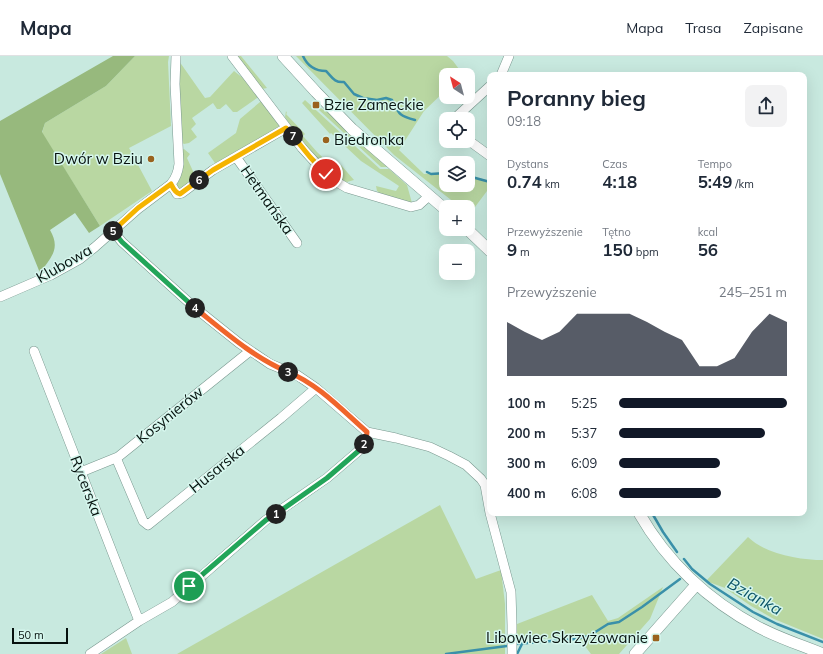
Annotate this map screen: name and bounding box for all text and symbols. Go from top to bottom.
text: Mapa [20,16,72,40]
text: Mapa [626,19,663,37]
text: Trasa [685,19,722,37]
text: Zapisane [744,19,803,37]
north arrow [439,68,475,104]
map controls [439,68,475,280]
text: Poranny bieg [507,84,646,112]
button: share [745,85,787,127]
place label: Bzie Zameckie [324,95,424,114]
marker: Bzie Zameckie [311,100,321,110]
button: locate [439,112,475,148]
text: 09:18 [507,113,541,129]
pin: 7 [283,126,303,146]
text: 7 [290,129,296,143]
place label: Biedronka [334,130,404,149]
marker: Biedronka [321,135,331,145]
place label: Dwór w Bziu [54,149,143,168]
marker: Dwór w Bziu [146,154,156,164]
button: layers [439,156,475,192]
pin [309,157,343,191]
text: Dystans [507,157,549,171]
text: Czas [602,157,627,171]
text: Tempo [698,157,732,171]
street label: Hetmańska [237,162,298,238]
icon: check [315,163,337,185]
pin: 6 [189,170,209,190]
text: 0.74 [507,171,542,192]
text: 4:18 [602,171,637,192]
text: 5:49 [698,171,732,192]
text: 6 [196,173,202,187]
text: km [542,177,560,191]
text: /km [732,177,754,191]
button: + [439,200,475,236]
pin: 5 [103,221,123,241]
text: 5 [110,224,116,238]
text: Przewyższenie [507,225,583,239]
text: Tętno [602,225,631,239]
text: kcal [698,225,718,239]
text: 9 [507,239,517,260]
text: 150 [602,239,633,260]
text: 56 [698,239,718,260]
street label: Klubowa [33,240,95,287]
button: − [439,244,475,280]
text: m [517,245,530,259]
text: bpm [633,245,659,259]
text: Przewyższenie [507,284,597,300]
text: 245–251 m [719,284,787,300]
pin: 4 [185,298,205,318]
text: 4 [192,301,198,315]
pin: 3 [278,362,298,382]
text: 3 [285,365,291,379]
street label: Kosynierów [132,382,207,447]
text: 100 m [507,395,546,411]
text: 5:25 [571,395,597,411]
text: 200 m [507,425,546,441]
text: 5:37 [571,425,597,441]
pin: 2 [354,434,374,454]
text: 2 [361,437,367,451]
street label: Husarska [185,440,248,497]
street label: Rycerska [66,453,107,519]
text: 300 m [507,455,546,471]
text: 6:09 [571,455,597,471]
text: 400 m [507,485,546,501]
text: 6:08 [571,485,597,501]
pin: 1 [266,504,286,524]
text: 1 [273,507,279,521]
pin [172,569,206,603]
water label: Bzianka [724,573,786,619]
icon: arrive [178,575,200,597]
scale bar [12,626,68,645]
text: 50 m [18,628,44,642]
place label: Libowiec Skrzyżowanie [486,628,648,647]
marker: Libowiec Skrzyżowanie [651,633,661,643]

